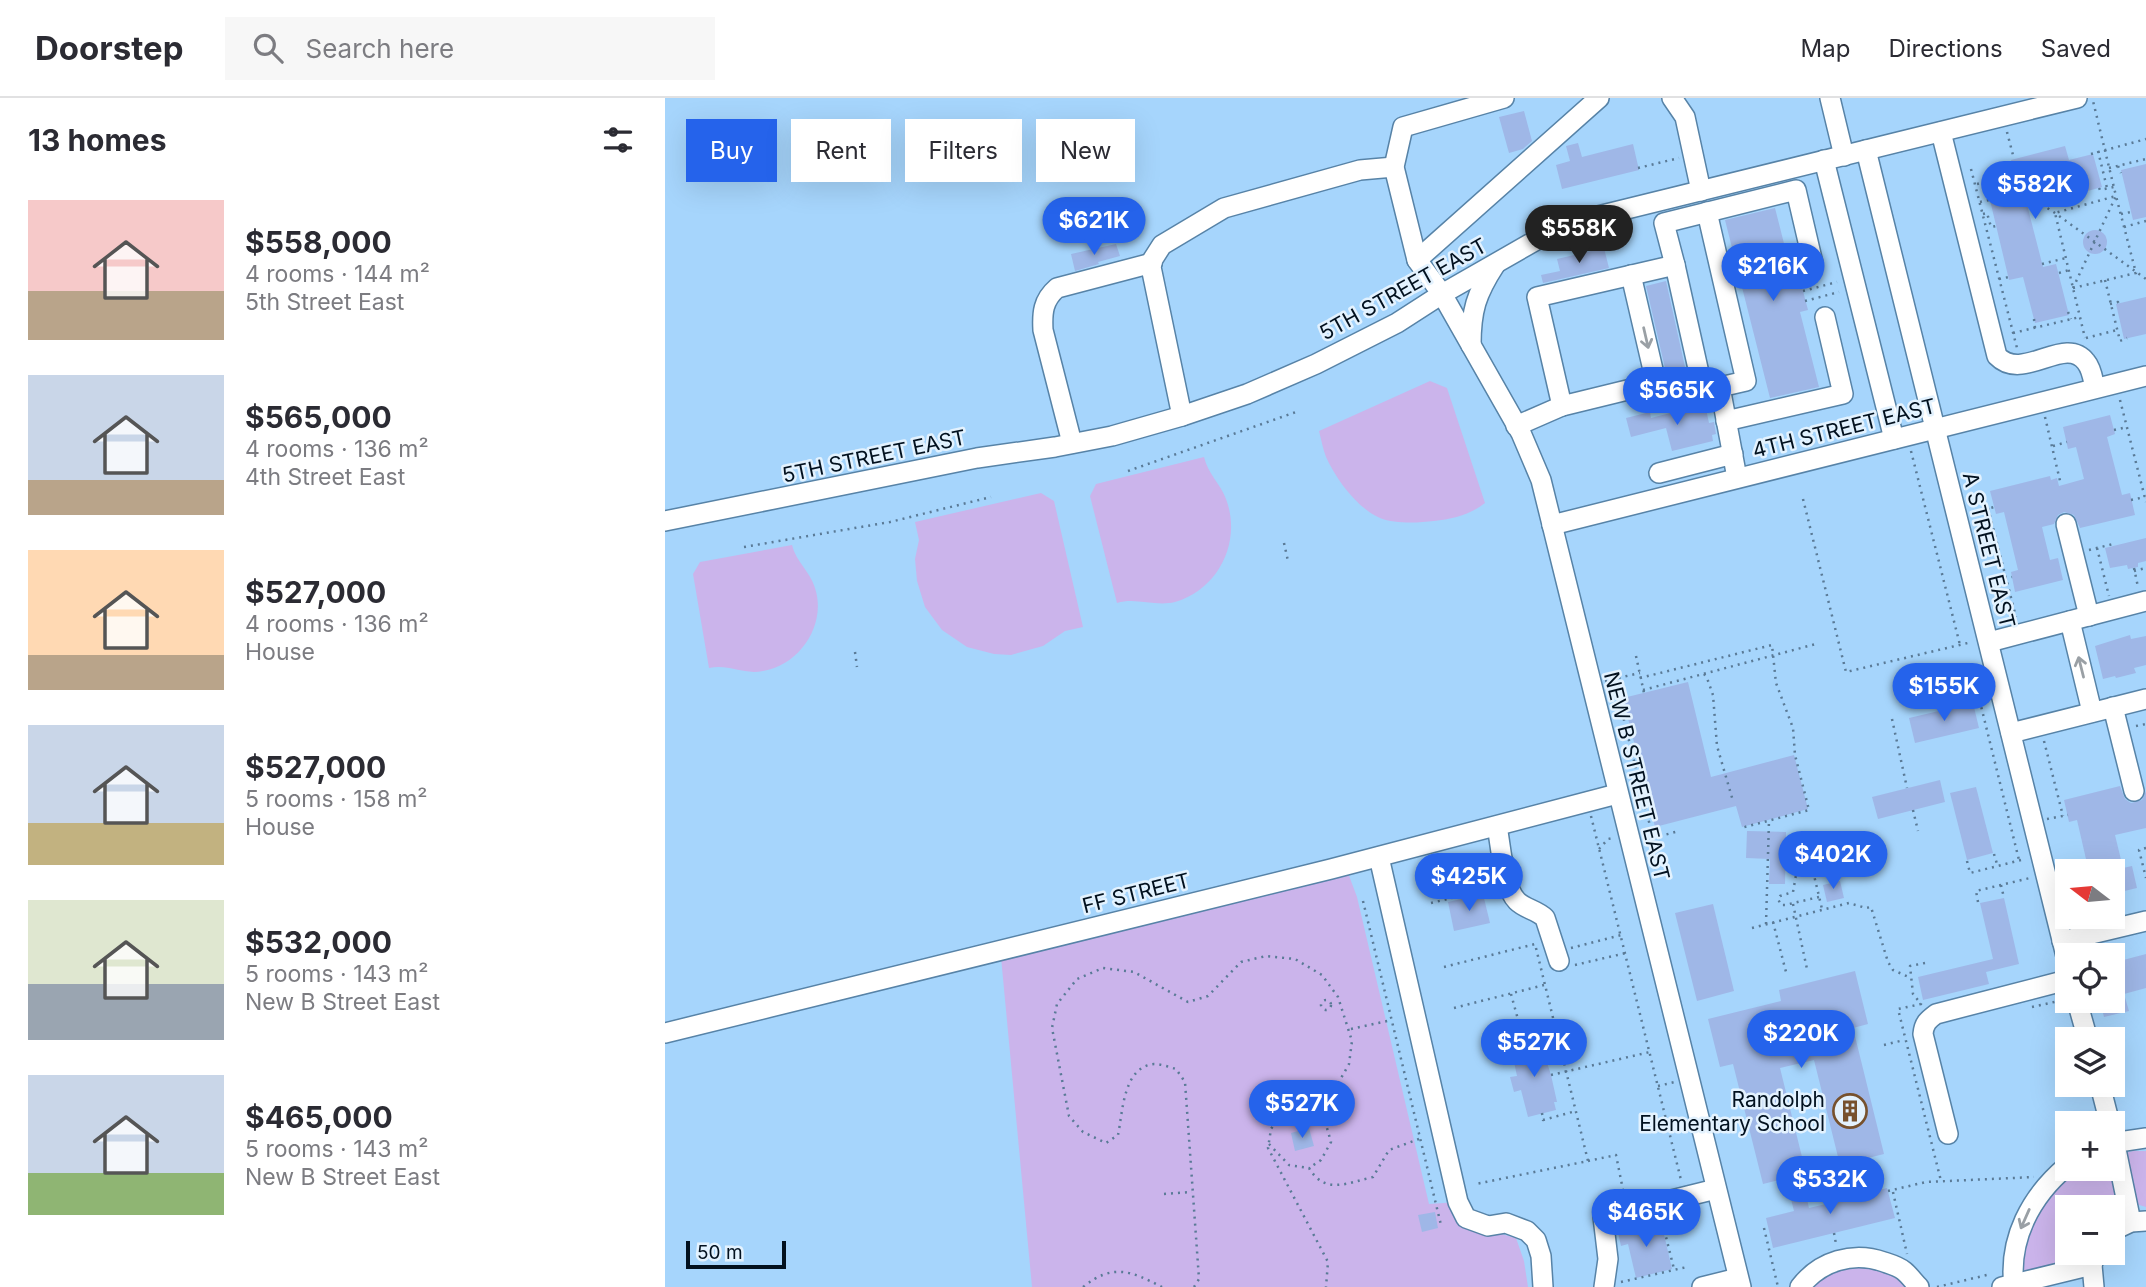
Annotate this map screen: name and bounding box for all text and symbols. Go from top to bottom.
search box [225,17,715,80]
text: Doorstep [35,28,183,68]
icon: search [249,29,287,67]
text: Search here [305,33,454,64]
text: Map [1801,34,1850,63]
text: Directions [1888,34,2003,63]
text: Saved [2041,34,2111,63]
chip: Buy [686,119,777,182]
chip: Rent [791,119,891,182]
chip: Filters [905,119,1022,182]
chip: New [1036,119,1135,182]
icon: filters [599,121,637,159]
text: 13 homes [28,122,167,158]
pin: $582K [1986,162,2084,221]
text: $582K [1997,170,2073,198]
pin: $621K [1045,198,1143,257]
text: $621K [1059,206,1129,234]
pin: $558K [1530,206,1628,265]
text: $558K [1541,214,1617,242]
text: $558,000 [245,224,392,260]
icon: home [84,228,168,312]
street label: 5TH STREET EAST [1315,233,1491,345]
pin: $216K [1724,244,1822,303]
text: $216K [1738,252,1808,280]
text: 4 rooms · 144 m² [245,260,430,288]
text: 5th Street East [245,288,404,316]
one-way arrow [1640,326,1653,349]
pin: $565K [1628,368,1726,427]
text: $565K [1639,376,1715,404]
street label: 4TH STREET EAST [1750,393,1938,463]
text: $565,000 [245,399,392,435]
icon: home [84,403,168,487]
street label: 5TH STREET EAST [780,424,968,488]
text: 4 rooms · 136 m² [245,435,429,463]
text: 4th Street East [245,463,405,491]
street label: A STREET EAST [1958,469,2020,631]
text: $527,000 [245,574,386,610]
icon: home [84,578,168,662]
text: 4 rooms · 136 m² [245,610,429,638]
text: House [245,638,315,666]
one-way arrow [2074,656,2087,679]
pin: $155K [1895,664,1993,723]
street label: NEW B STREET EAST [1599,669,1675,883]
text: $155K [1909,672,1979,700]
text: $527,000 [245,749,386,785]
icon: home [84,753,168,837]
text: 5 rooms · 158 m² [245,785,428,813]
text: House [245,813,315,841]
pin: $402K [1784,832,1882,891]
text: $402K [1794,840,1872,868]
pin: $425K [1420,854,1518,913]
north arrow [2055,859,2125,929]
map controls [2055,859,2125,1265]
text: $425K [1431,862,1507,890]
street label: FF STREET [1080,868,1192,918]
text: $532,000 [245,924,392,960]
icon: home [84,928,168,1012]
button: locate [2055,943,2125,1013]
text: 5 rooms · 143 m² [245,960,428,988]
text: New B Street East [245,988,440,1016]
pin: $220K [1752,1010,1850,1070]
text: $220K [1763,1019,1839,1047]
pin: $527K [1485,1020,1583,1079]
button: layers [2055,1027,2125,1097]
text: $527K [1497,1028,1571,1056]
pin: $527K [1253,1080,1351,1140]
place label: Randolph Elementary School [1639,1087,1825,1136]
text: $527K [1265,1089,1339,1117]
building icon: Randolph Elementary School [1831,1092,1869,1130]
text: $465,000 [245,1099,393,1135]
icon: home [84,1103,168,1187]
button: + [2055,1111,2125,1181]
text: 5 rooms · 143 m² [245,1135,428,1163]
pin: $532K [1781,1156,1879,1216]
text: New B Street East [245,1163,440,1191]
text: $532K [1792,1165,1868,1193]
pin: $465K [1597,1190,1695,1249]
button: − [2055,1195,2125,1265]
text: $465K [1608,1198,1684,1226]
one-way arrow [2018,1208,2031,1229]
scale bar [686,1238,786,1270]
text: 50 m [697,1241,743,1264]

